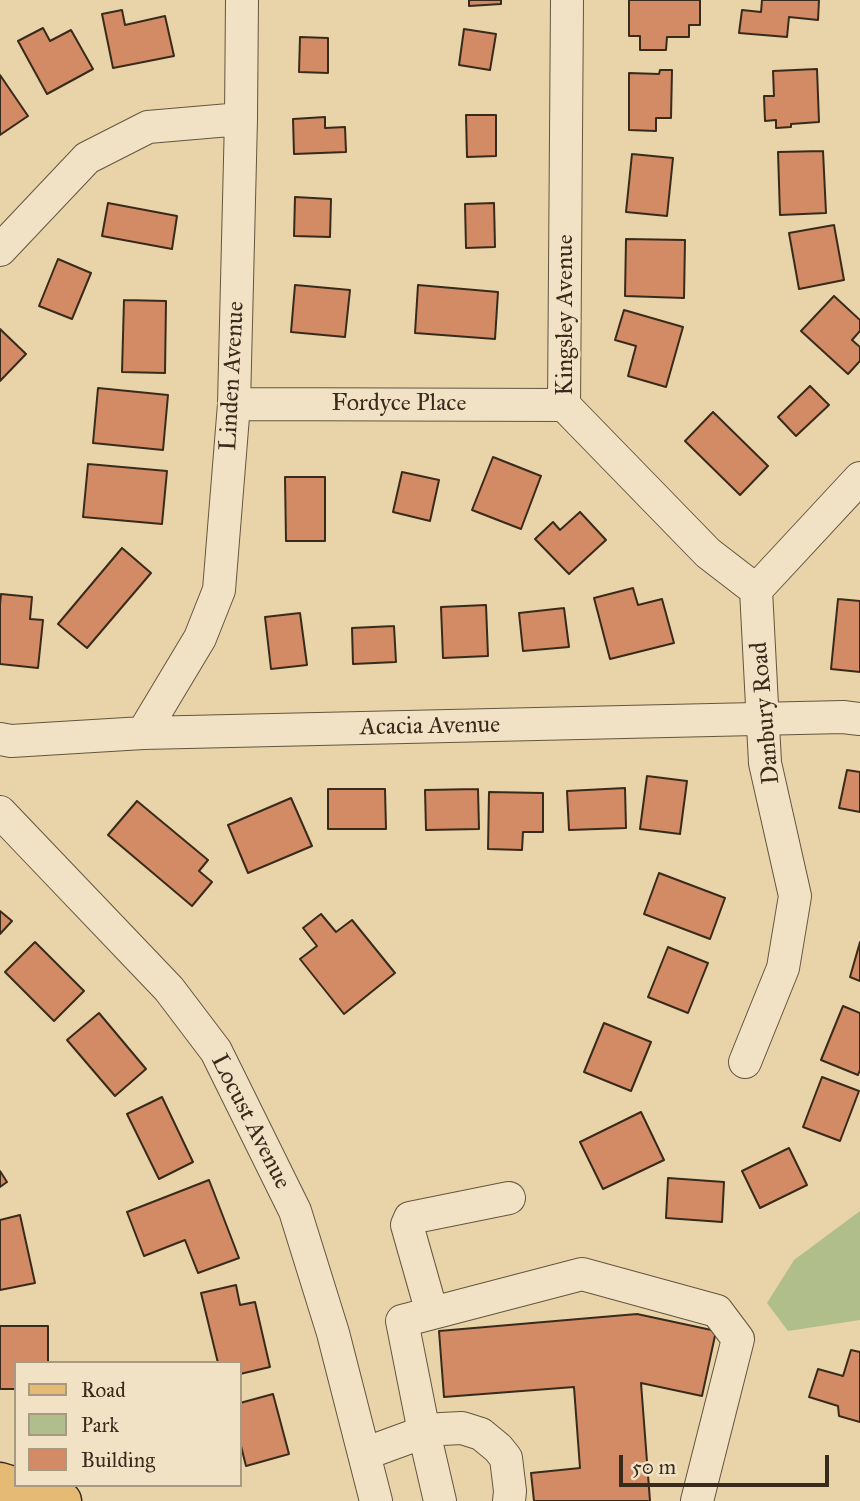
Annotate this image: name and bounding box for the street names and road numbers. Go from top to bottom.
street label: Kingsley Avenue [552,234,580,396]
street label: Linden Avenue [215,301,251,451]
street label: Fordyce Place [332,390,466,418]
street label: Danbury Road [745,641,787,785]
street label: Acacia Avenue [360,711,500,743]
street label: Locust Avenue [204,1050,296,1194]

